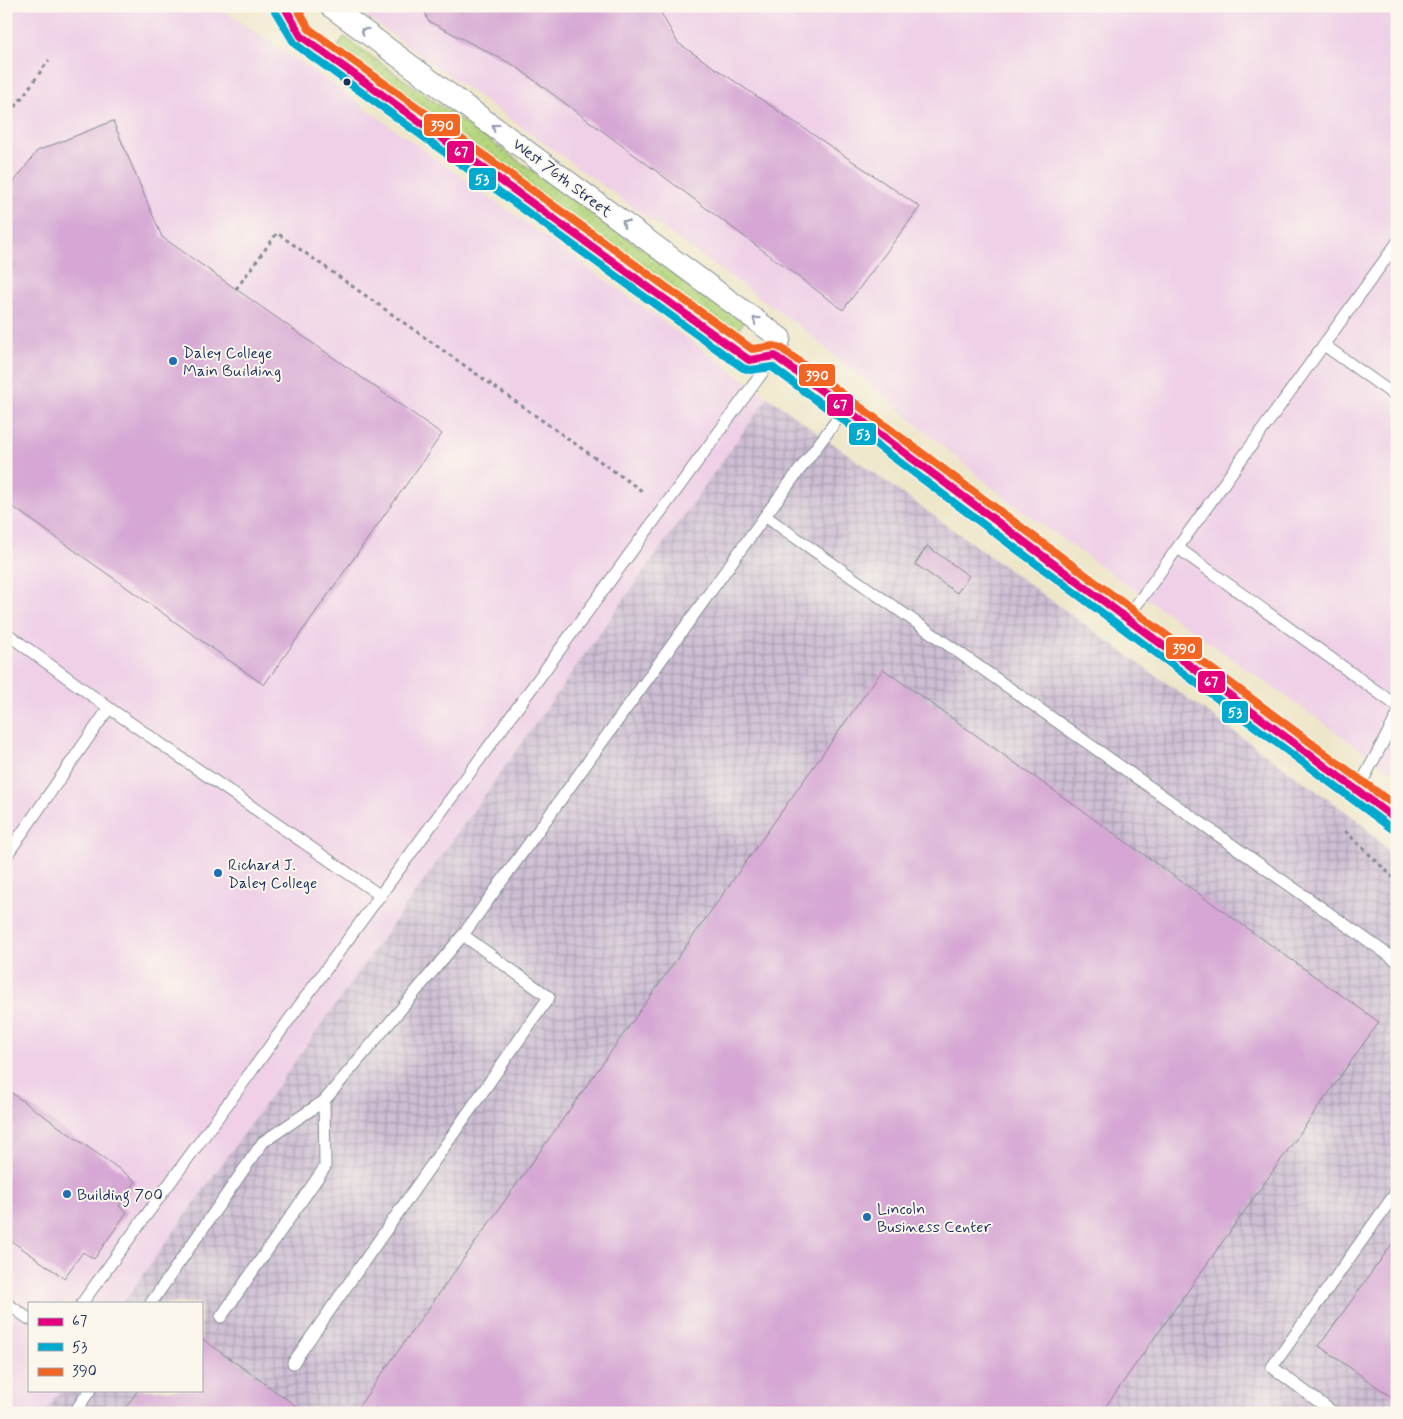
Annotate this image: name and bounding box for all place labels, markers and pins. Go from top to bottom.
unlabelled marker [342,77,352,87]
place label: Daley College Main Building [183,343,281,382]
marker: Daley College Main Building [167,355,179,367]
place label: Richard J. Daley College [228,855,317,894]
marker: Richard J. Daley College [212,867,224,879]
place label: Building 700 [77,1185,163,1207]
marker: Building 700 [61,1188,73,1200]
place label: Lincoln Business Center [877,1199,992,1238]
marker: Lincoln Business Center [861,1211,873,1223]

